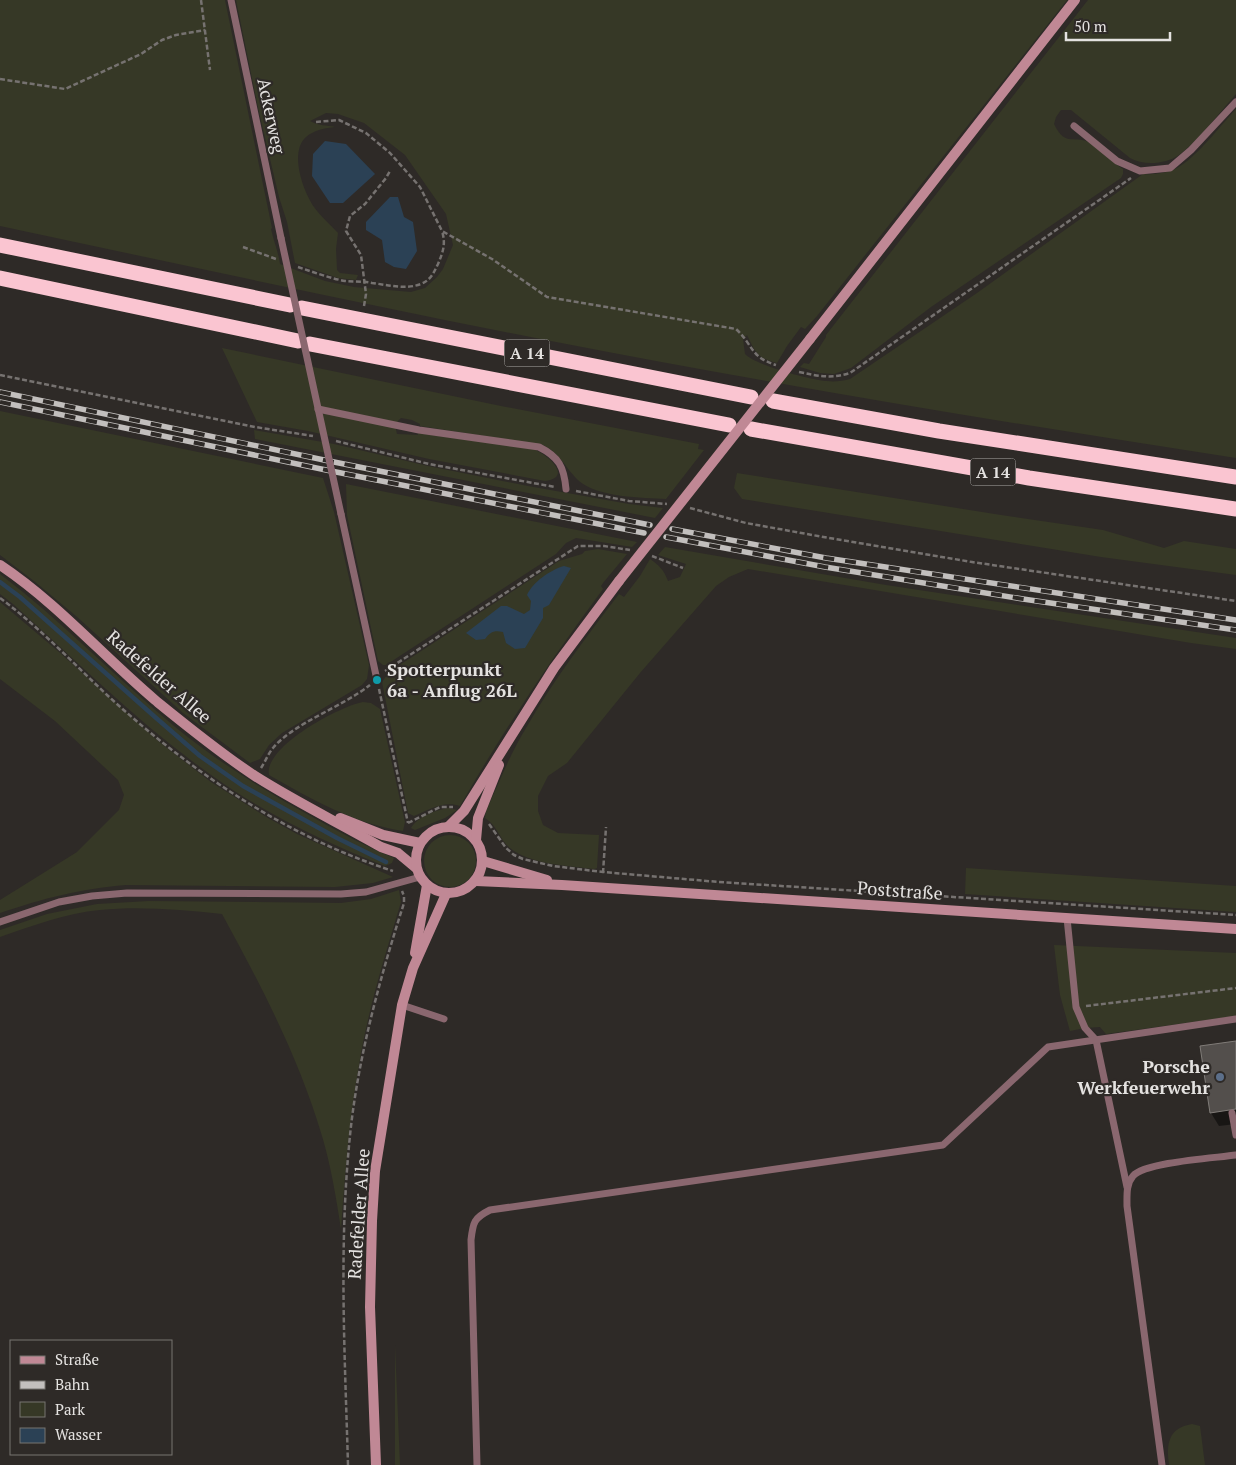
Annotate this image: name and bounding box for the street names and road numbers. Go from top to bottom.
street label: Ackerweg [252,76,292,156]
road number: A 14 [504,339,550,366]
road number: A 14 [970,458,1016,486]
street label: Radefelder Allee [102,624,217,728]
street label: Poststraße [857,875,944,905]
street label: Radefelder Allee [341,1148,375,1280]

